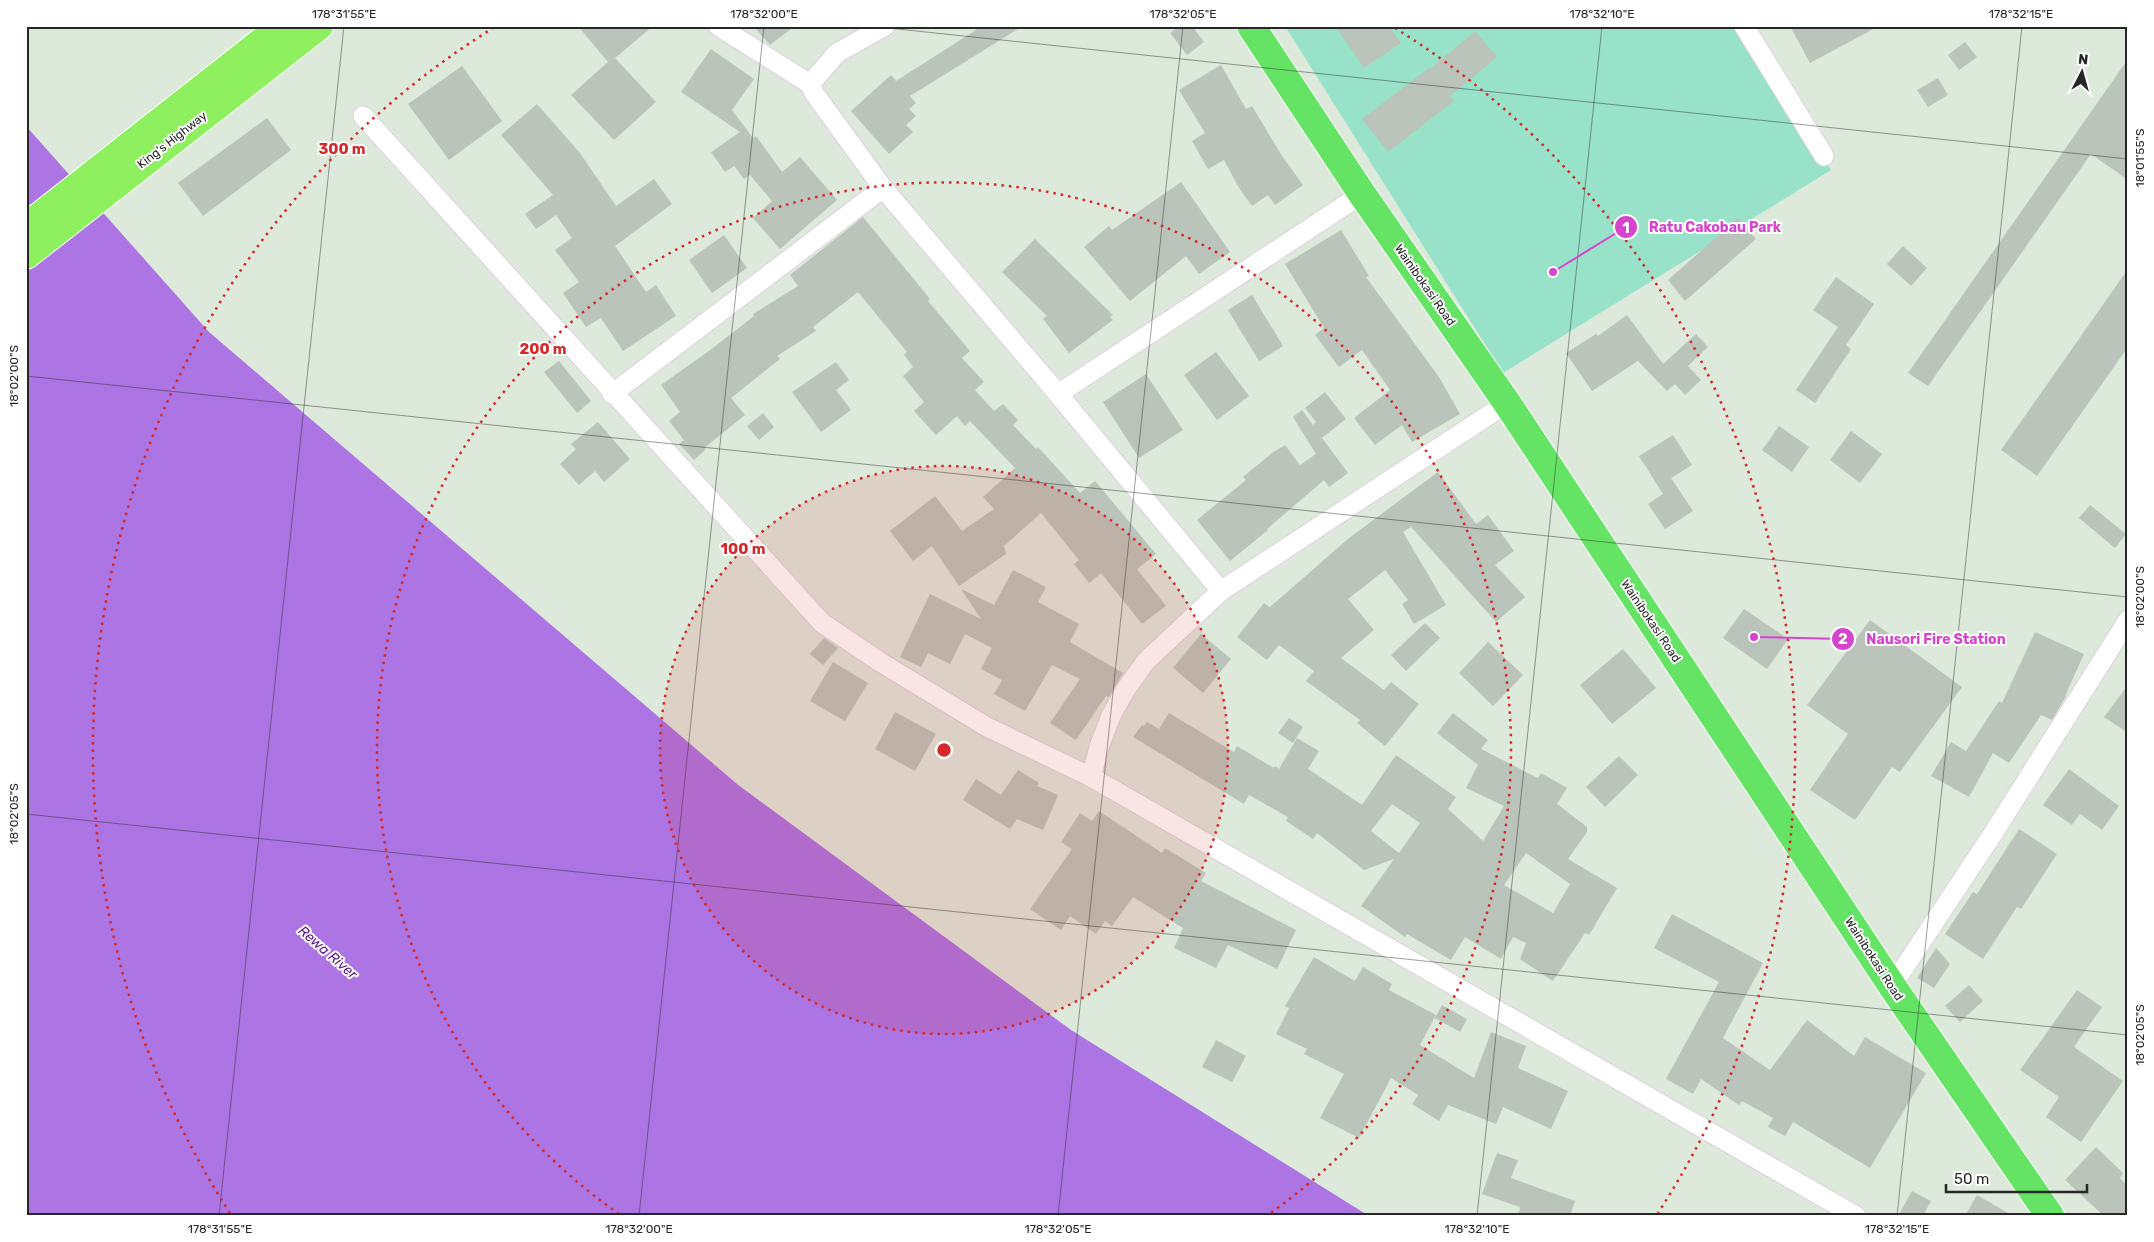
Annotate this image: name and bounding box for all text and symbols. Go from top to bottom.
text: 178°31'55"E [312,7,376,21]
text: 178°32'00"E [730,7,798,21]
text: 178°32'05"E [1150,7,1216,21]
text: 178°32'10"E [1570,7,1634,21]
text: 178°32'15"E [1989,7,2053,21]
north arrow [2056,48,2106,98]
text: N [2077,51,2089,69]
street label: King's Highway [134,108,210,171]
text: 18°01'55"S [2133,128,2147,188]
text: 300 m [318,140,366,158]
callout: Ratu Cakobau Park [1614,213,1791,242]
text: 1 [1622,219,1630,237]
text: Ratu Cakobau Park [1649,219,1782,236]
street label: Wainibokasi Road [1392,242,1458,328]
text: 200 m [519,340,567,358]
text: 18°02'00"S [7,345,21,407]
text: 100 m [721,540,765,558]
text: 18°02'00"S [2133,566,2147,628]
street label: Wainibokasi Road [1618,577,1684,665]
callout: Nausori Fire Station [1831,624,2015,653]
text: 2 [1838,630,1848,648]
text: Nausori Fire Station [1866,631,2006,648]
centre of rings [935,741,953,759]
text: 18°02'05"S [7,783,21,845]
street label: Wainibokasi Road [1842,915,1906,1003]
water label: Rewa River [295,922,361,983]
text: 18°02'05"S [2133,1004,2147,1066]
scale bar [1946,1162,2088,1194]
text: 50 m [1954,1170,1989,1188]
text: 178°31'55"E [188,1222,252,1236]
text: 178°32'00"E [605,1222,673,1236]
text: 178°32'05"E [1025,1222,1091,1236]
text: 178°32'10"E [1445,1222,1509,1236]
text: 178°32'15"E [1865,1222,1929,1236]

